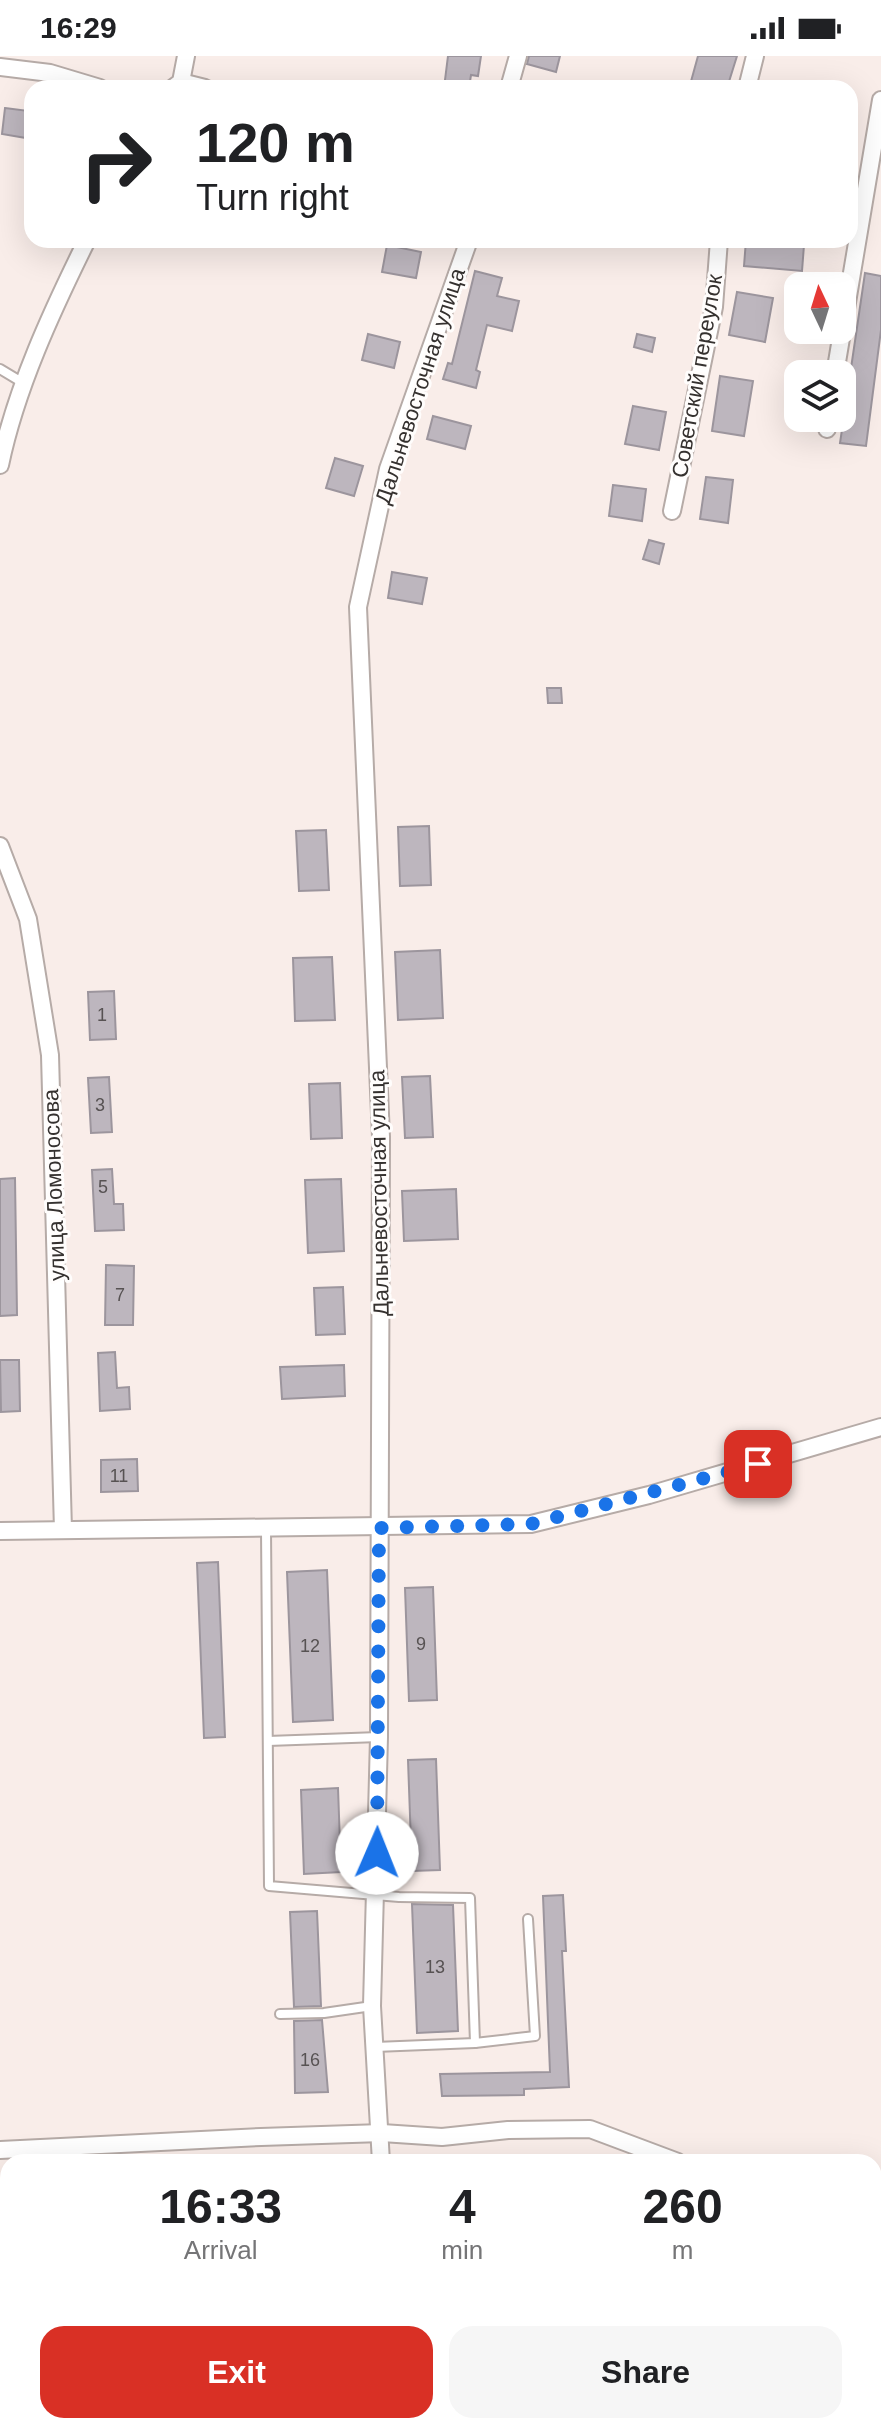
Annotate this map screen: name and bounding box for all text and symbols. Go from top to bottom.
text: 16:29 [40,11,117,44]
text: 120 m [196,111,355,174]
icon: right [64,112,168,216]
text: Turn right [196,177,349,218]
street label: Дальневосточная улица [370,264,470,507]
street label: Советский переулок [667,272,727,480]
north arrow [784,272,856,344]
map controls [784,272,856,432]
button: layers [784,360,856,432]
house number: 1 [97,1005,107,1025]
street label: Дальневосточная улица [364,1069,394,1316]
street label: улица Ломоносова [38,1088,70,1281]
house number: 3 [95,1095,105,1115]
house number: 5 [98,1177,108,1197]
house number: 7 [115,1285,125,1305]
pin [724,1430,792,1498]
icon: arrive [736,1442,780,1486]
house number: 11 [110,1466,128,1486]
house number: 9 [416,1634,426,1654]
house number: 12 [300,1636,320,1656]
position arrow [335,1811,419,1895]
house number: 13 [425,1957,445,1977]
house number: 16 [300,2050,320,2070]
text: 16:33 [159,2180,282,2233]
text: 4 [449,2180,476,2233]
text: 260 [643,2180,723,2233]
text: Arrival [184,2235,258,2265]
text: min [441,2235,483,2265]
text: m [672,2235,693,2265]
button: Exit [40,2326,433,2418]
button: Share [449,2326,842,2418]

